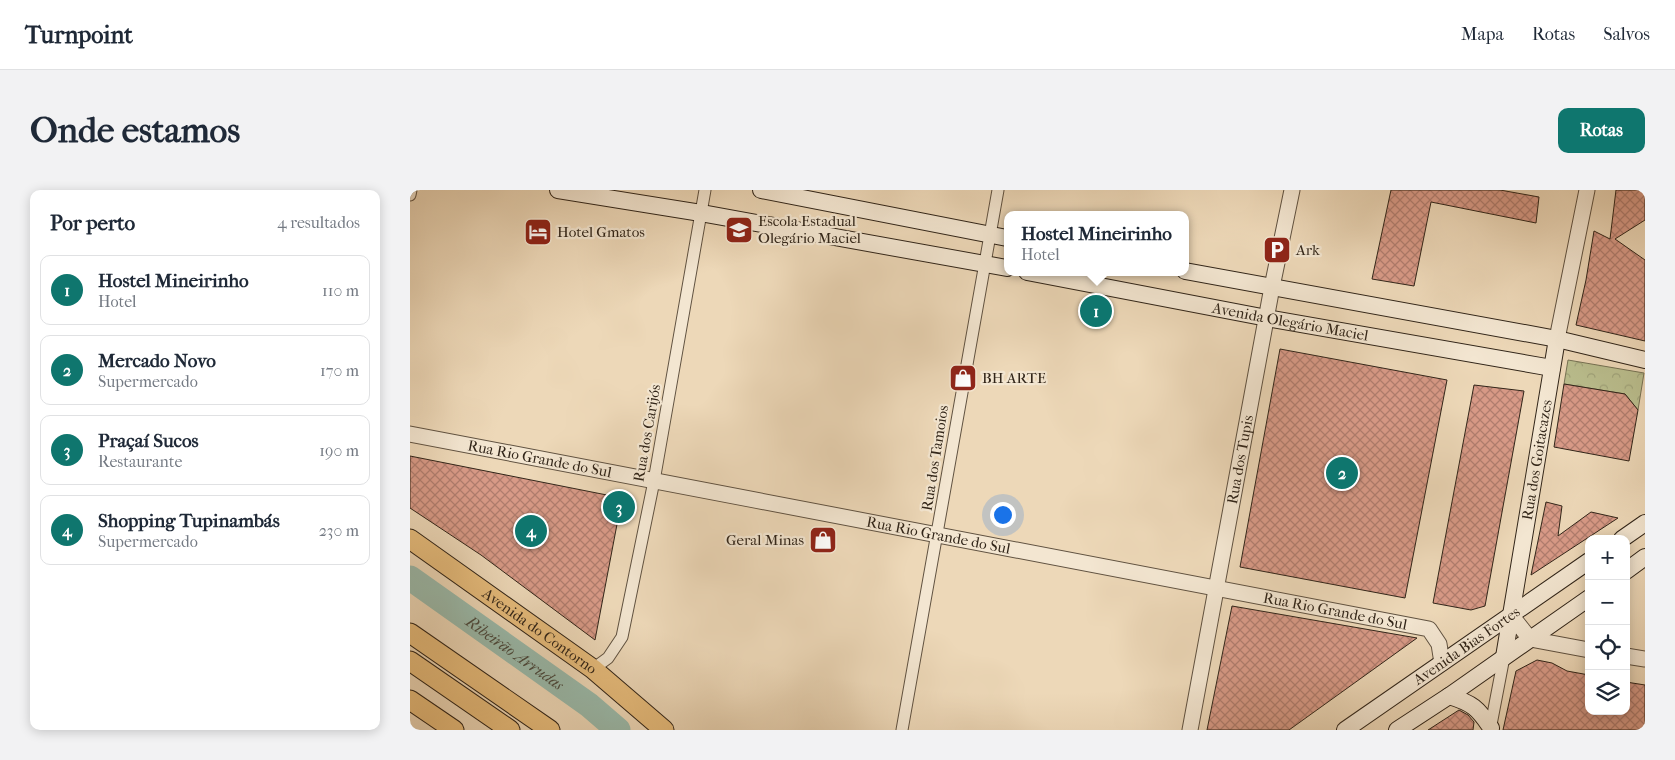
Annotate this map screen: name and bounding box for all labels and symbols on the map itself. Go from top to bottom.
place label: Escola Estadual Olegário Maciel [758,212,861,247]
school or university icon: Escola Estadual Olegário Maciel [724,215,754,245]
hotel icon: Hotel Gmatos [523,217,553,247]
place label: Hotel Gmatos [557,223,645,241]
parking icon: Ark [1262,235,1292,265]
place label: Ark [1295,241,1320,259]
pin: 1 [1080,292,1112,330]
street label: Avenida Olegário Maciel [1210,299,1370,345]
shop icon: BH ARTE [948,363,978,393]
place label: BH ARTE [982,369,1046,387]
street label: Rua dos Carijós [630,382,664,483]
street label: Rua dos Goitacazes [1518,398,1556,521]
street label: Rua dos Tamoios [918,403,952,512]
street label: Rua dos Tupis [1223,413,1257,506]
street label: Rua Rio Grande do Sul [466,436,613,481]
pin: 2 [1326,454,1358,492]
pin: 3 [603,488,635,526]
your location [990,502,1016,528]
pin: 4 [515,512,547,550]
street label: Rua Rio Grande do Sul [865,513,1012,558]
shop icon: Geral Minas [808,525,838,555]
place label: Geral Minas [726,531,804,549]
street label: Avenida do Contorno [478,584,601,678]
street label: Rua Rio Grande do Sul [1262,588,1409,634]
street label: Avenida Bias Fortes [1409,602,1524,689]
water label: Ribeirão Arrudas [462,611,568,695]

